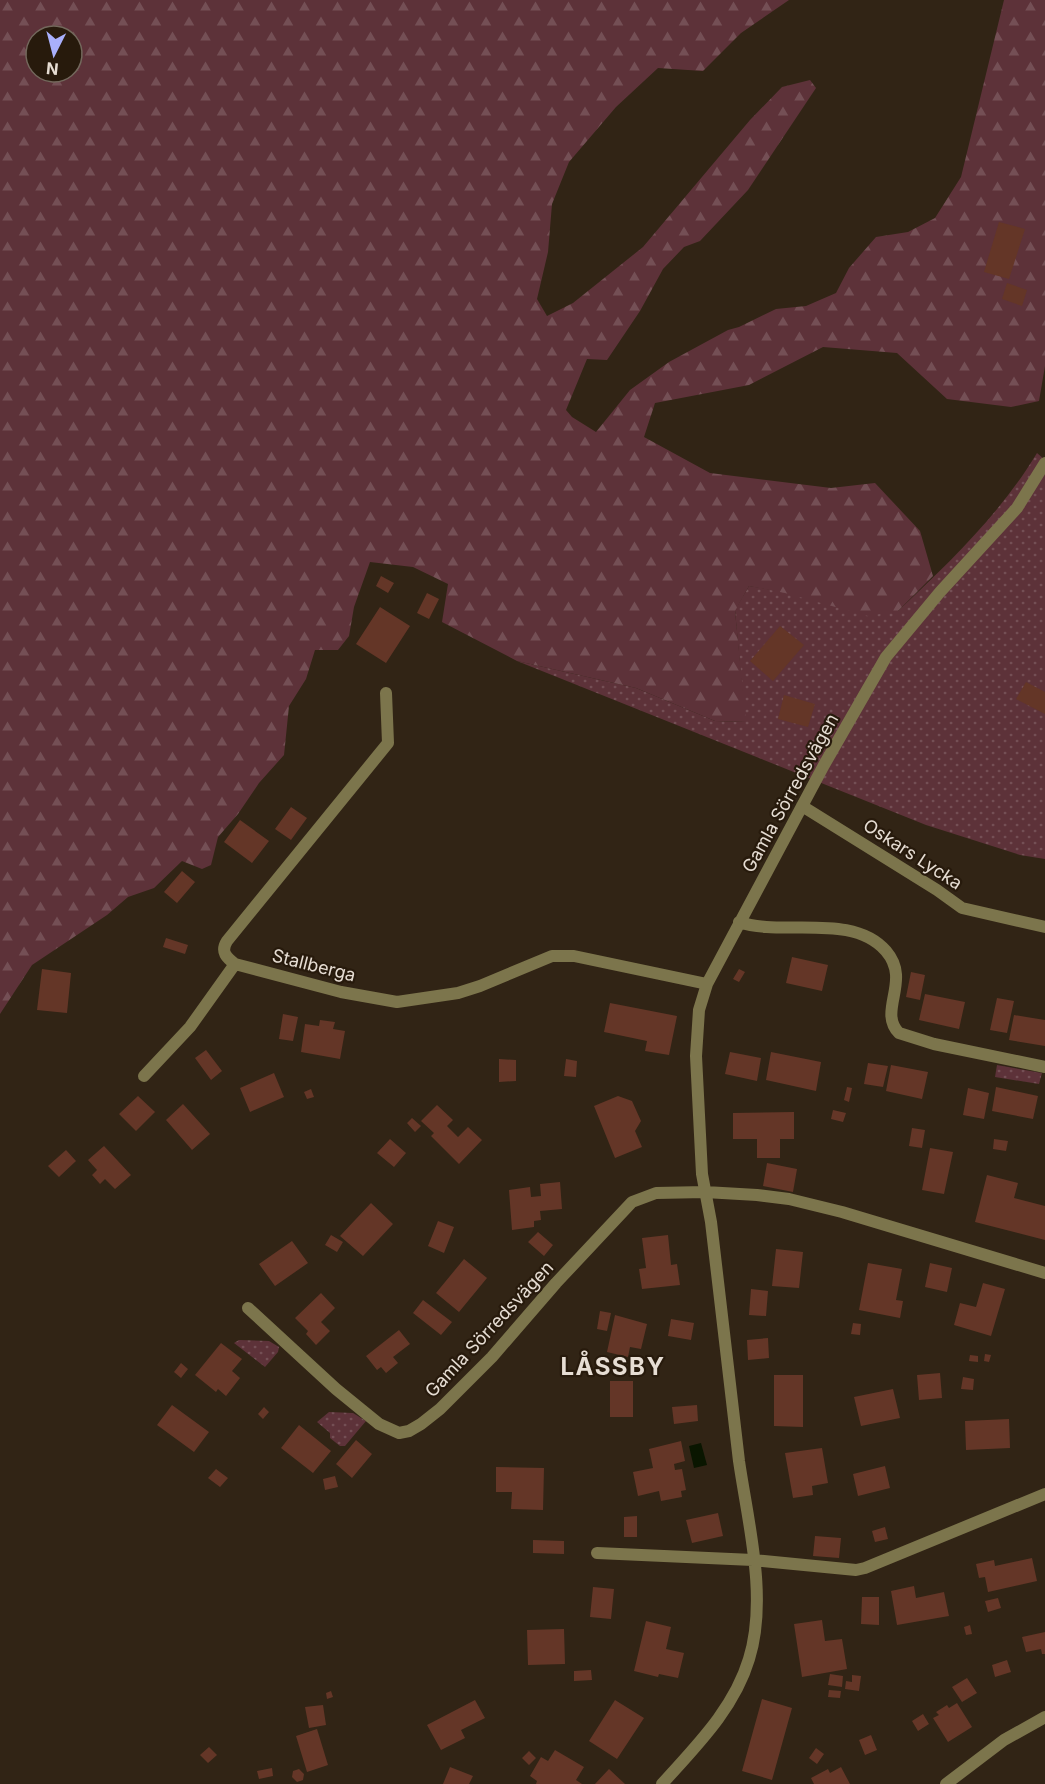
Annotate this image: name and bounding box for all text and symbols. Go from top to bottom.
north arrow [24,24,84,84]
text: N [45,58,60,80]
street label: Gamla Sörredsvägen [738,710,842,876]
street label: Oskars Lycka [860,814,966,894]
street label: Stallberga [270,944,358,986]
street label: Gamla Sörredsvägen [421,1257,557,1401]
district label: LÅSSBY [561,1350,665,1381]

